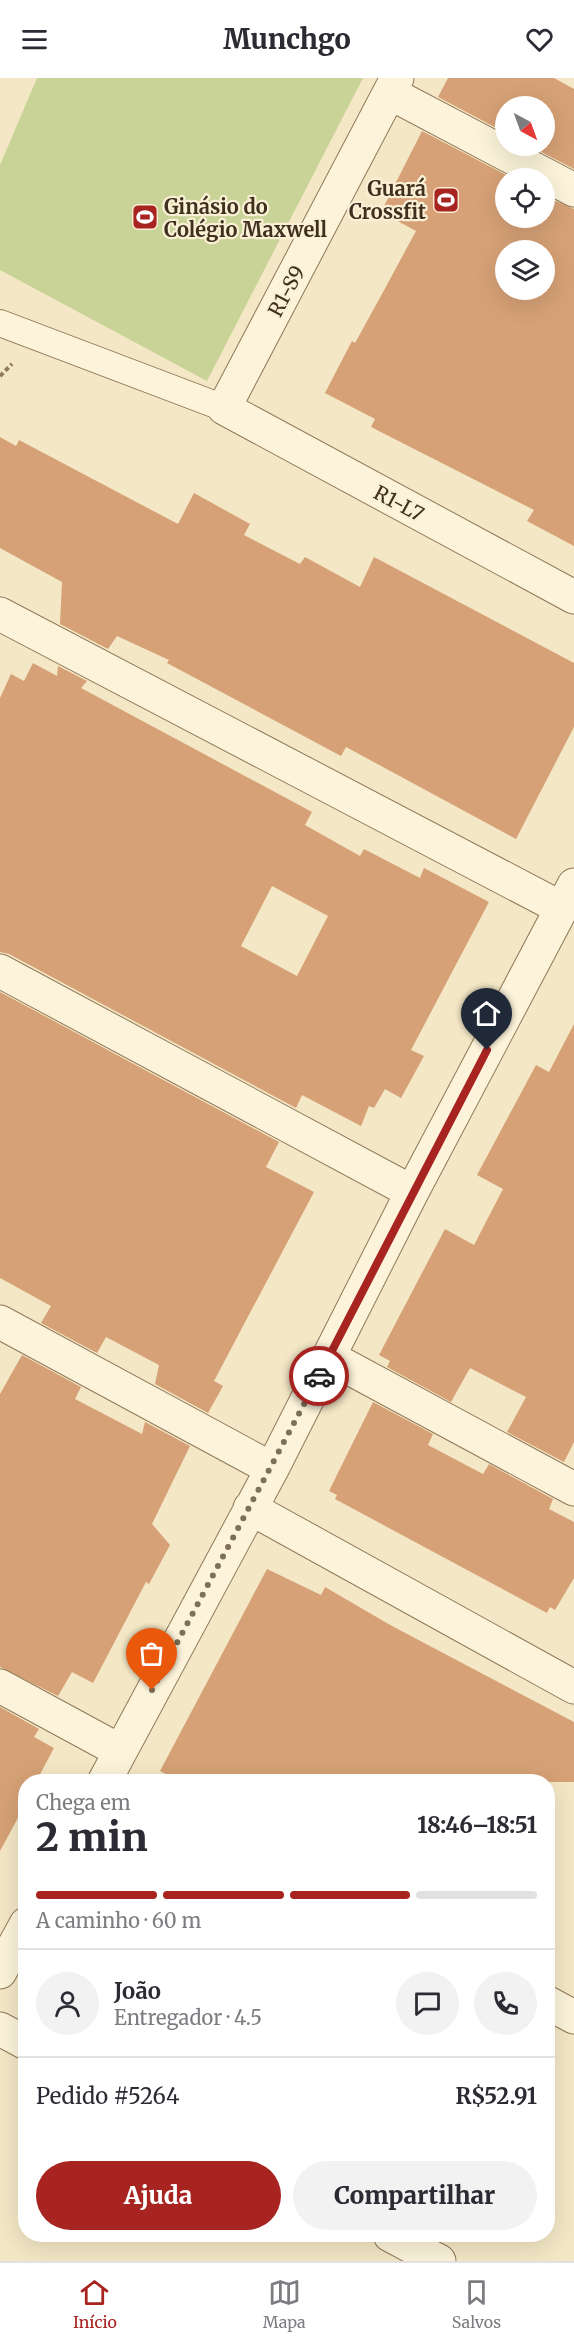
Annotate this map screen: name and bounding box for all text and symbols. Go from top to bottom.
text: Munchgo [223,22,351,56]
icon: menu [18,23,51,56]
icon: heart [523,23,556,56]
north arrow [495,96,555,156]
map controls [495,96,555,300]
button: locate [495,168,555,228]
place label: Guará Crossfit [349,176,426,224]
sports icon: Guará Crossfit [431,185,461,215]
place label: Ginásio do Colégio Maxwell [164,194,328,242]
sports icon: Ginásio do Colégio Maxwell [130,202,160,232]
button: layers [495,240,555,300]
street label: R1-S9 [262,261,310,321]
street label: R1-L7 [370,480,428,526]
pin [461,988,512,1050]
icon: home [470,997,503,1030]
courier [289,1346,349,1406]
icon: car [303,1360,336,1393]
pin [126,1628,177,1690]
icon: bag [135,1637,168,1670]
text: Chega em [36,1790,131,1815]
text: 18:46–18:51 [417,1811,537,1839]
text: 2 min [36,1813,148,1862]
text: A caminho · 60 m [36,1908,201,1933]
button: person [36,1972,99,2035]
button: chat [396,1972,459,2035]
button: phone [474,1972,537,2035]
text: João [114,1977,161,2005]
text: Entregador · 4.5 [114,2005,262,2030]
text: Pedido #5264 [36,2082,179,2110]
text: R$52.91 [455,2082,537,2110]
button: Ajuda [36,2161,281,2230]
button: Compartilhar [293,2161,537,2230]
tab: Início [73,2276,117,2332]
tab: Mapa [263,2276,306,2332]
tab: Salvos [452,2276,501,2332]

